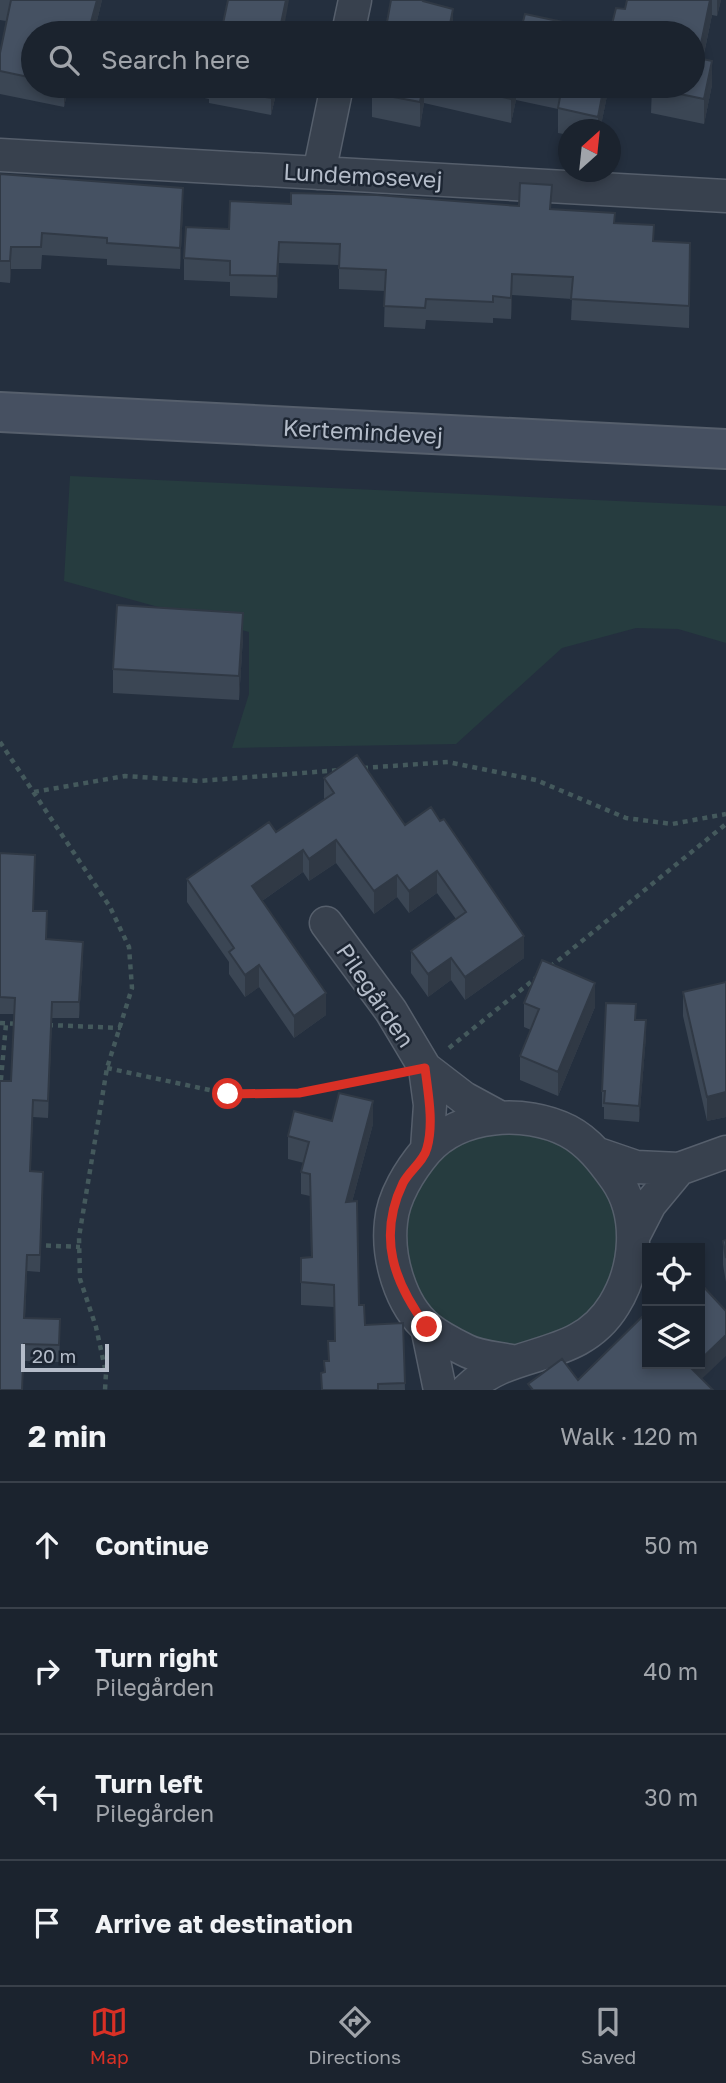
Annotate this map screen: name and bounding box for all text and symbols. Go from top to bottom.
search box [21,21,705,98]
icon: search [45,41,83,79]
text: Search here [101,44,250,75]
north arrow [558,119,621,182]
street label: Lundemosevej [283,157,443,193]
street label: Kertemindevej [282,413,444,449]
street label: Pilegården [331,938,421,1052]
route start [212,1078,243,1109]
map controls [642,1243,705,1369]
button: locate [642,1243,705,1306]
button: layers [642,1306,705,1369]
route end [411,1311,442,1342]
scale bar [21,1341,108,1373]
text: 20 m [32,1344,76,1367]
text: 2 min [28,1418,106,1454]
text: Walk · 120 m [560,1422,698,1450]
icon: ahead [28,1526,66,1564]
text: Continue [95,1530,209,1561]
text: 50 m [644,1531,698,1559]
text: Turn right [95,1642,218,1673]
icon: right [28,1652,66,1690]
text: 40 m [644,1657,698,1685]
text: Pilegården [95,1673,214,1701]
text: Turn left [95,1768,203,1799]
icon: left [28,1778,66,1816]
text: 30 m [644,1783,698,1811]
text: Pilegården [95,1799,214,1827]
icon: arrive [28,1904,66,1942]
text: Arrive at destination [95,1908,353,1939]
tab: Map [90,2003,129,2068]
tab: Directions [308,2003,401,2068]
tab: Saved [581,2003,636,2068]

